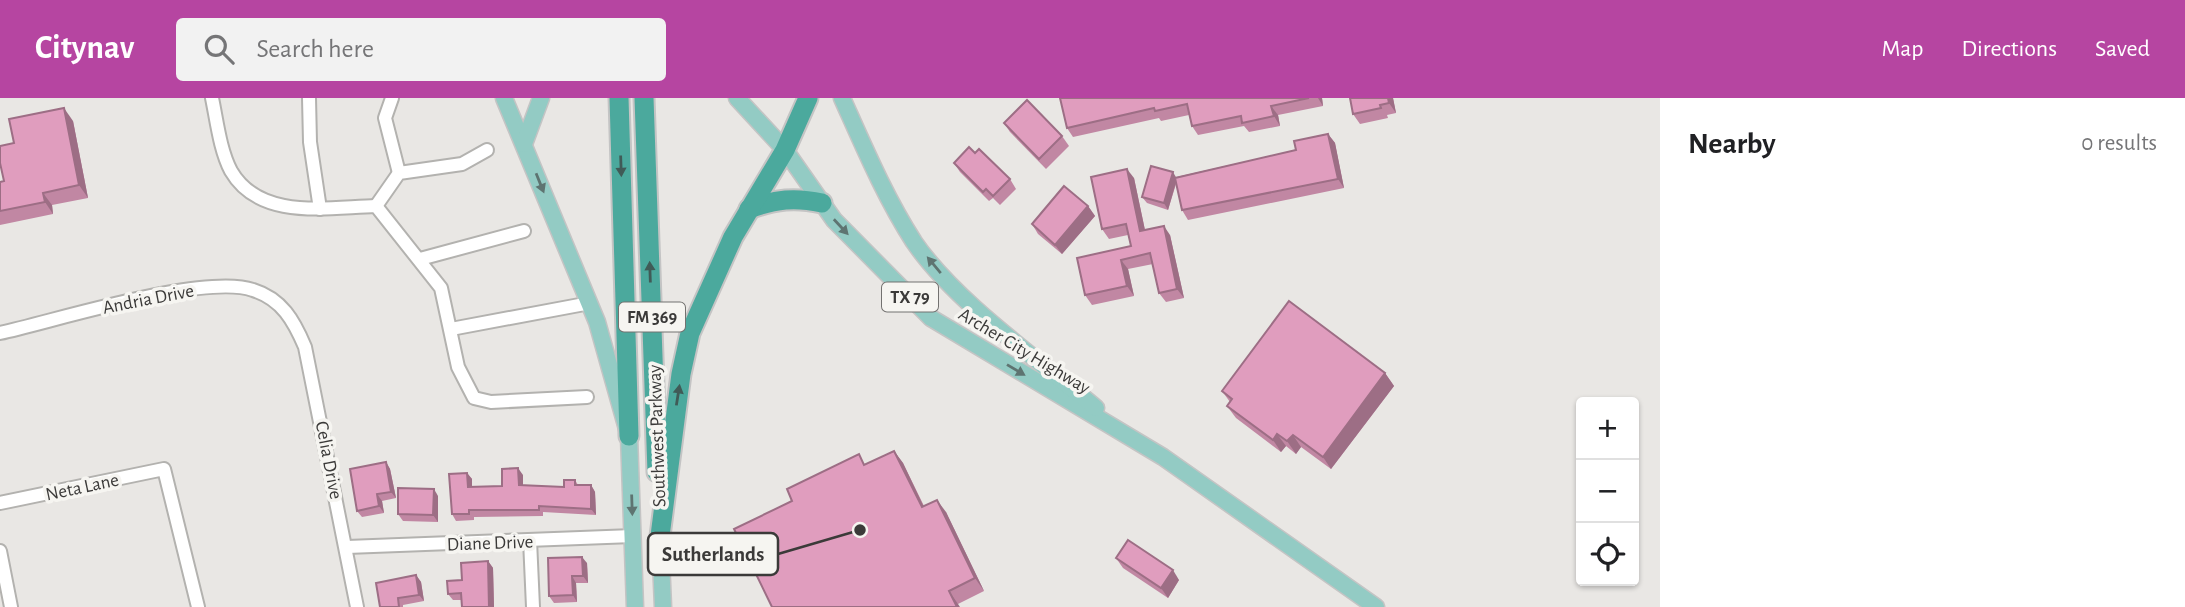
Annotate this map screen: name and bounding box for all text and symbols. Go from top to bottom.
search box [176,18,666,81]
icon: search [200,30,238,68]
text: Citynav [35,32,134,65]
text: Search here [256,36,374,62]
text: Map [1881,37,1923,61]
text: Directions [1961,37,2057,61]
text: Saved [2095,37,2150,61]
text: Nearby [1688,129,1776,159]
text: 0 results [2081,132,2157,155]
one-way arrow [616,155,627,177]
one-way arrow [535,173,546,194]
one-way arrow [833,218,849,235]
one-way arrow [926,256,942,274]
one-way arrow [645,260,656,282]
street label: Andria Drive [101,281,196,318]
road number: TX 79 [882,282,938,312]
road number: FM 369 [619,302,685,331]
street label: Archer City Highway [955,305,1093,398]
one-way arrow [1007,363,1026,376]
street label: Southwest Parkway [646,364,669,508]
one-way arrow [672,384,683,406]
map controls [1576,397,1639,586]
button: + [1576,397,1639,460]
street label: Celia Drive [312,420,345,501]
button: − [1576,460,1639,523]
street label: Neta Lane [44,470,121,504]
one-way arrow [626,494,637,516]
button: locate [1576,523,1639,586]
street label: Diane Drive [446,532,534,555]
callout: Sutherlands [648,533,778,575]
text: Sutherlands [662,544,764,565]

